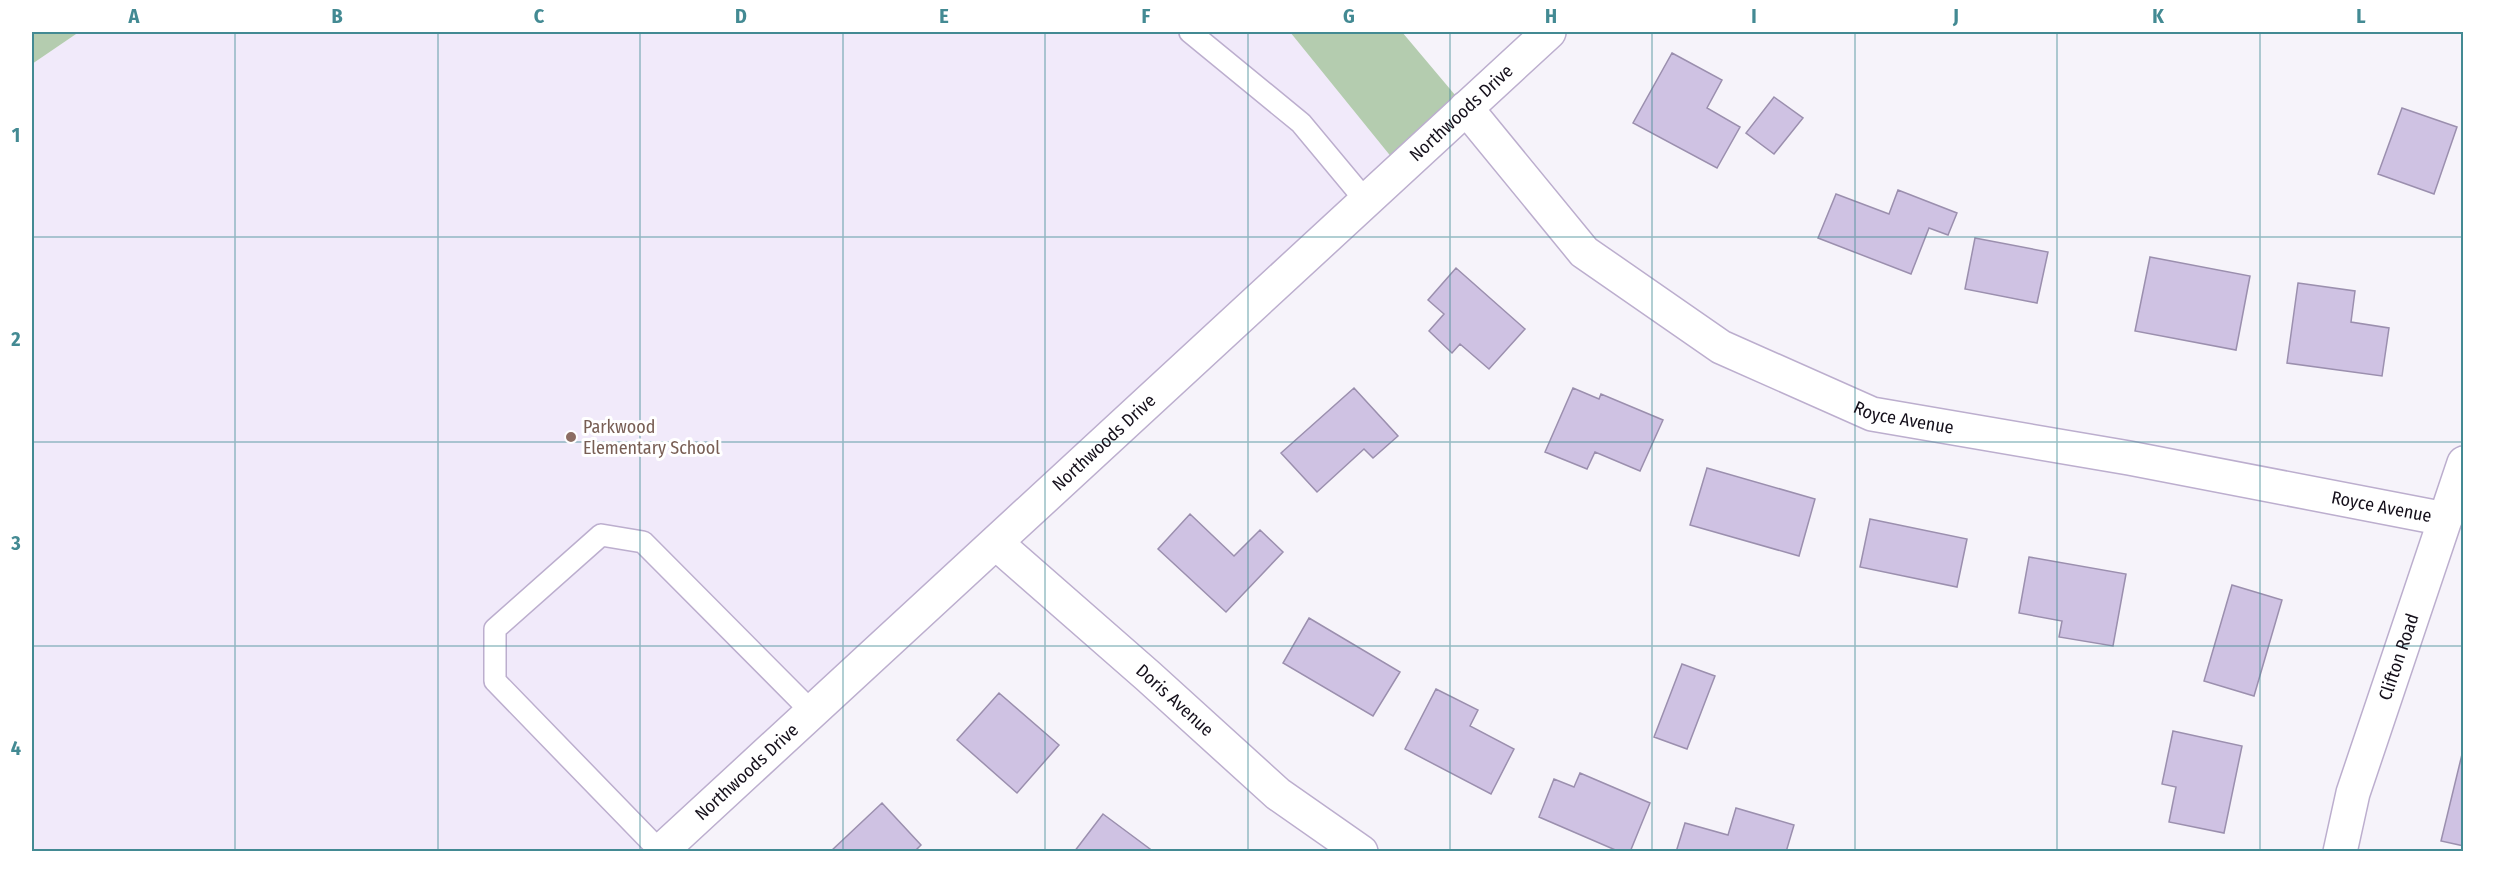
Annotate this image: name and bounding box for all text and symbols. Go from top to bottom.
text: A [128,4,141,28]
text: B [331,4,343,28]
text: C [534,4,545,28]
text: D [735,4,747,28]
text: E [939,4,949,28]
text: F [1142,4,1151,28]
text: G [1343,4,1355,28]
text: H [1545,4,1557,28]
text: I [1751,4,1757,28]
text: J [1952,4,1959,28]
text: K [2152,4,2164,28]
text: L [2356,4,2366,28]
street label: Northwoods Drive [1405,60,1517,166]
text: 1 [12,123,20,147]
text: 2 [10,327,21,351]
street label: Northwoods Drive [1048,389,1160,496]
street label: Royce Avenue [1850,396,1955,439]
place label: Parkwood Elementary School [583,416,720,459]
marker: Parkwood Elementary School [564,430,578,444]
street label: Royce Avenue [2330,486,2434,527]
text: 3 [10,531,21,555]
street label: Clifton Road [2374,611,2424,703]
street label: Doris Avenue [1131,660,1218,741]
street label: Northwoods Drive [691,719,803,825]
text: 4 [11,736,21,760]

